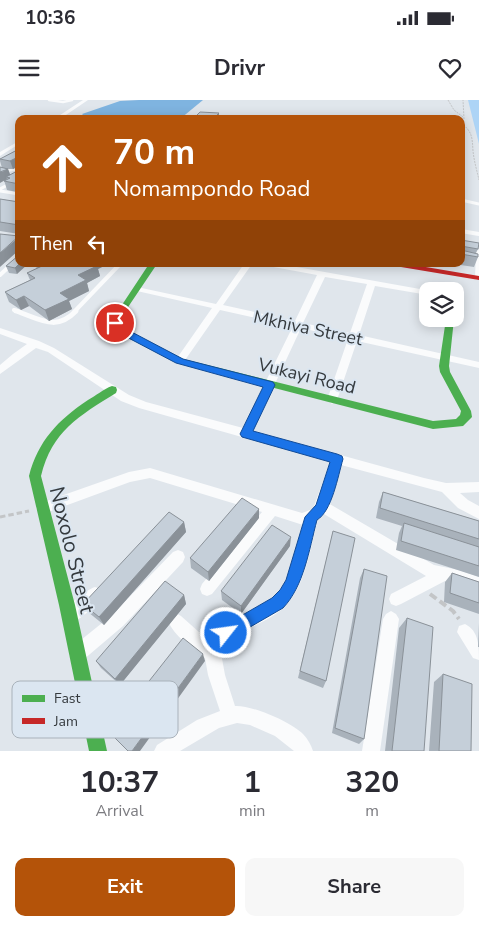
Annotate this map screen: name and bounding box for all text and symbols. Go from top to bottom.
text: 10:36 [25,5,75,31]
text: Drivr [214,53,265,83]
icon: menu [15,54,43,82]
icon: heart [436,54,464,82]
text: 70 m [113,129,195,176]
icon: ahead [30,135,95,200]
text: Nomampondo Road [113,174,310,204]
icon: left [83,230,111,258]
text: Then [30,231,73,257]
map controls [419,282,464,327]
button: layers [419,282,464,327]
pin [94,302,136,344]
street label: Mkhiva Street [251,305,366,351]
icon: arrive [101,309,129,337]
street label: Vukayi Road [255,352,358,400]
street label: Noxolo Street [43,484,101,617]
position arrow [199,606,251,658]
legend [12,681,178,738]
text: Fast [54,689,80,708]
text: Jam [53,712,78,731]
text: 10:37 [80,762,159,803]
text: 1 [243,762,261,803]
text: 320 [345,762,399,803]
text: Arrival [95,800,144,822]
text: min [239,800,265,822]
text: m [365,800,379,822]
button: Exit [15,858,235,916]
button: Share [245,858,464,916]

